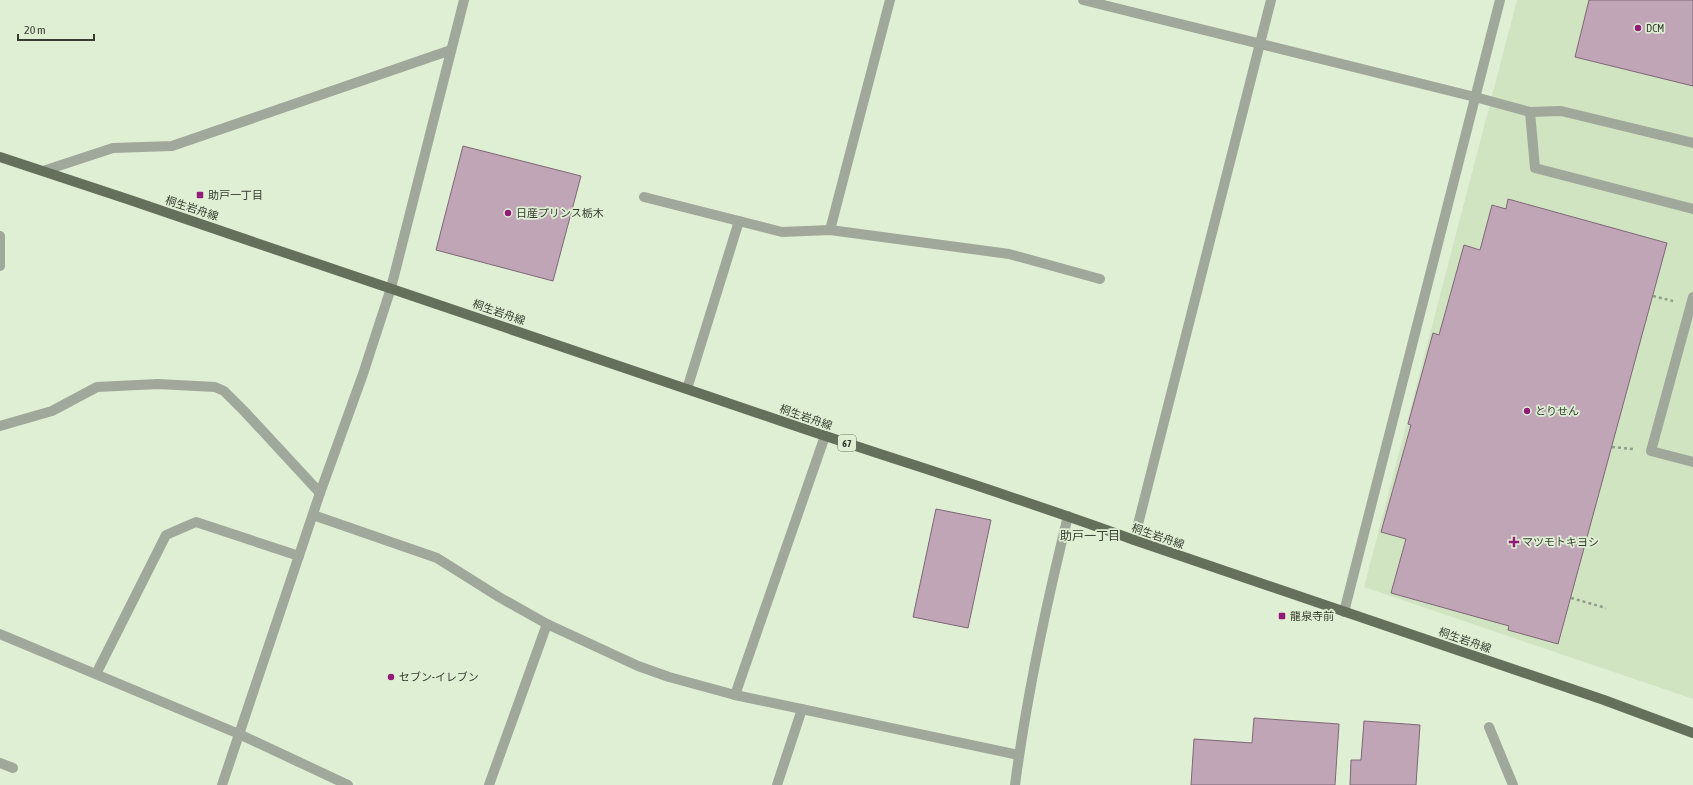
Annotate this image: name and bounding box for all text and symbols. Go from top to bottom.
scale bar [18,16,94,42]
place label: DCM [1646,22,1664,34]
text: 20 m [24,23,46,37]
marker: DCM [1633,23,1643,33]
place label: 助戸一丁目 [208,189,263,201]
marker: 助戸一丁目 [195,190,205,200]
street label: 桐生岩舟線 [164,194,220,222]
place label: 日産プリンス栃木 [516,207,604,219]
marker: 日産プリンス栃木 [503,208,513,218]
street label: 桐生岩舟線 [471,297,527,327]
street label: 桐生岩舟線 [778,402,834,432]
place label: とりせん [1535,405,1579,417]
marker: とりせん [1522,406,1532,416]
road number: 67 [838,435,856,451]
street label: 桐生岩舟線 [1130,521,1186,551]
district label: 助戸一丁目 [1060,529,1120,543]
place label: マツモトキヨシ [1522,536,1599,548]
marker: マツモトキヨシ [1509,537,1519,547]
place label: 龍泉寺前 [1290,610,1334,622]
marker: 龍泉寺前 [1277,611,1287,621]
street label: 桐生岩舟線 [1437,625,1493,655]
place label: セブン-イレブン [399,671,479,683]
marker: セブン-イレブン [386,672,396,682]

